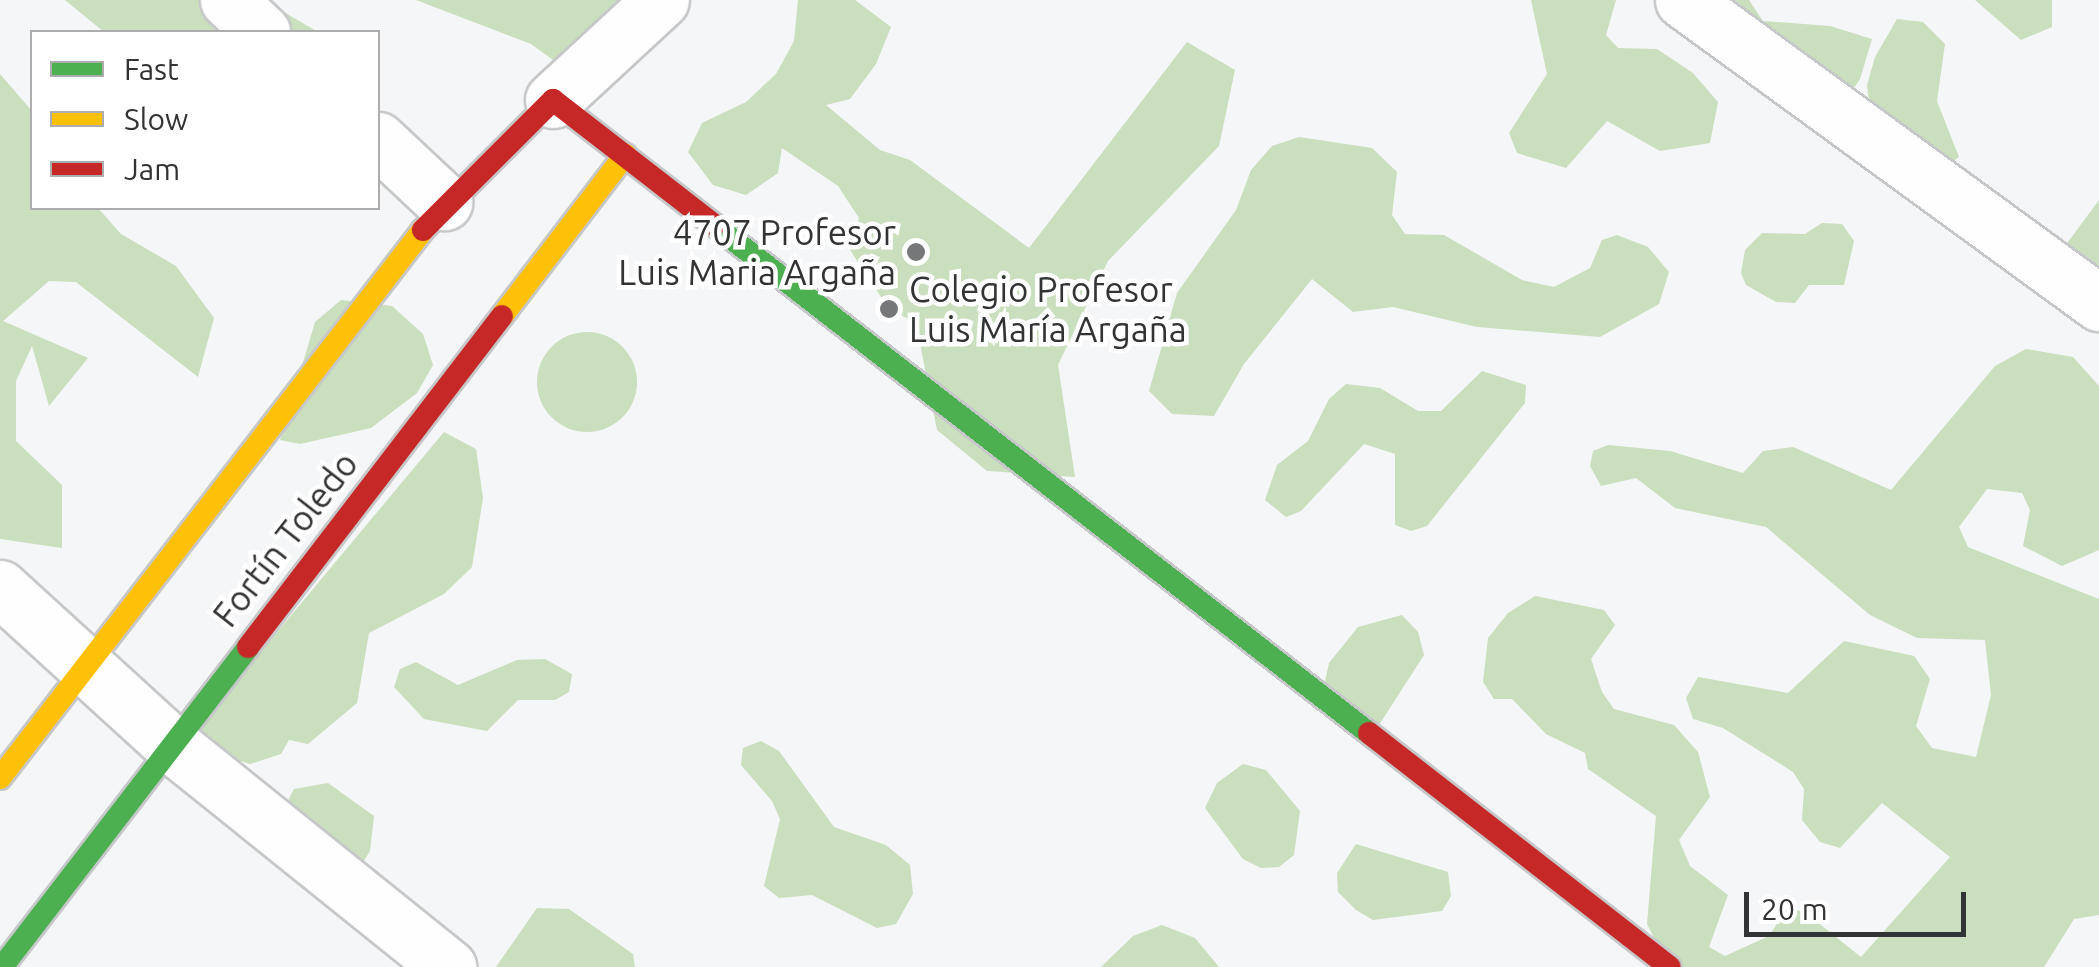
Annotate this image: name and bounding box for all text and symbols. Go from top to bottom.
legend [30,30,380,210]
text: Fast [124,52,179,86]
text: Slow [124,102,188,136]
text: Jam [124,152,180,186]
place label: 4707 Profesor Luis Maria Argaña [618,211,896,293]
marker: 4707 Profesor Luis Maria Argaña [905,241,927,263]
place label: Colegio Profesor Luis María Argaña [909,268,1187,350]
marker: Colegio Profesor Luis María Argaña [878,298,900,320]
street label: Fortín Toledo [204,443,366,635]
scale bar [1749,872,1972,934]
text: 20 m [1761,892,1828,926]

